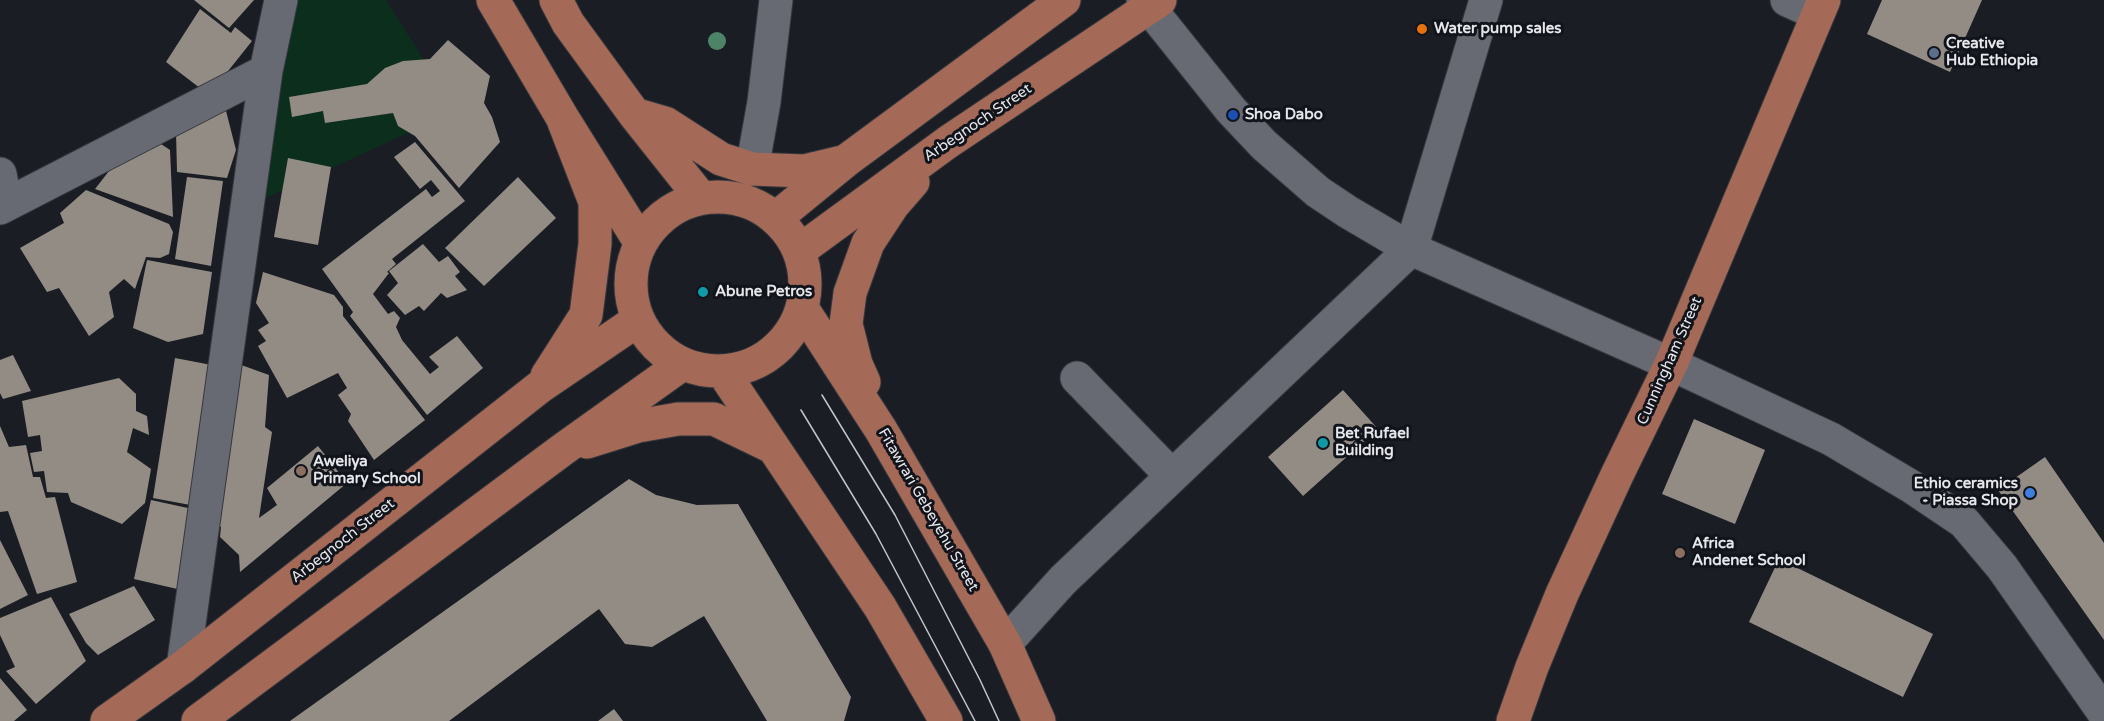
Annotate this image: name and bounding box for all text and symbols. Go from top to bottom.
place label: Water pump sales [1434,20,1561,38]
marker: Water pump sales [1415,22,1429,36]
place label: Creative Hub Ethiopia [1946,35,2038,70]
marker: Creative Hub Ethiopia [1927,46,1941,60]
street label: Arbegnoch Street [921,80,1035,166]
place label: Shoa Dabo [1245,106,1323,124]
marker: Shoa Dabo [1226,108,1240,122]
place label: Abune Petros [715,283,812,301]
marker: Abune Petros [696,285,710,299]
street label: Cunningham Street [1634,294,1706,428]
street label: Fitawrari Gebeyehu Street [874,425,982,595]
place label: Bet Rufael Building [1335,425,1409,460]
marker: Bet Rufael Building [1316,436,1330,450]
place label: Aweliya Primary School [313,453,421,488]
marker: Aweliya Primary School [294,464,308,478]
place label: Ethio ceramics - Piassa Shop [1914,475,2018,510]
marker: Ethio ceramics - Piassa Shop [2023,486,2037,500]
street label: Arbegnoch Street [288,495,398,587]
place label: Africa Andenet School [1692,535,1806,570]
marker: Africa Andenet School [1673,546,1687,560]

